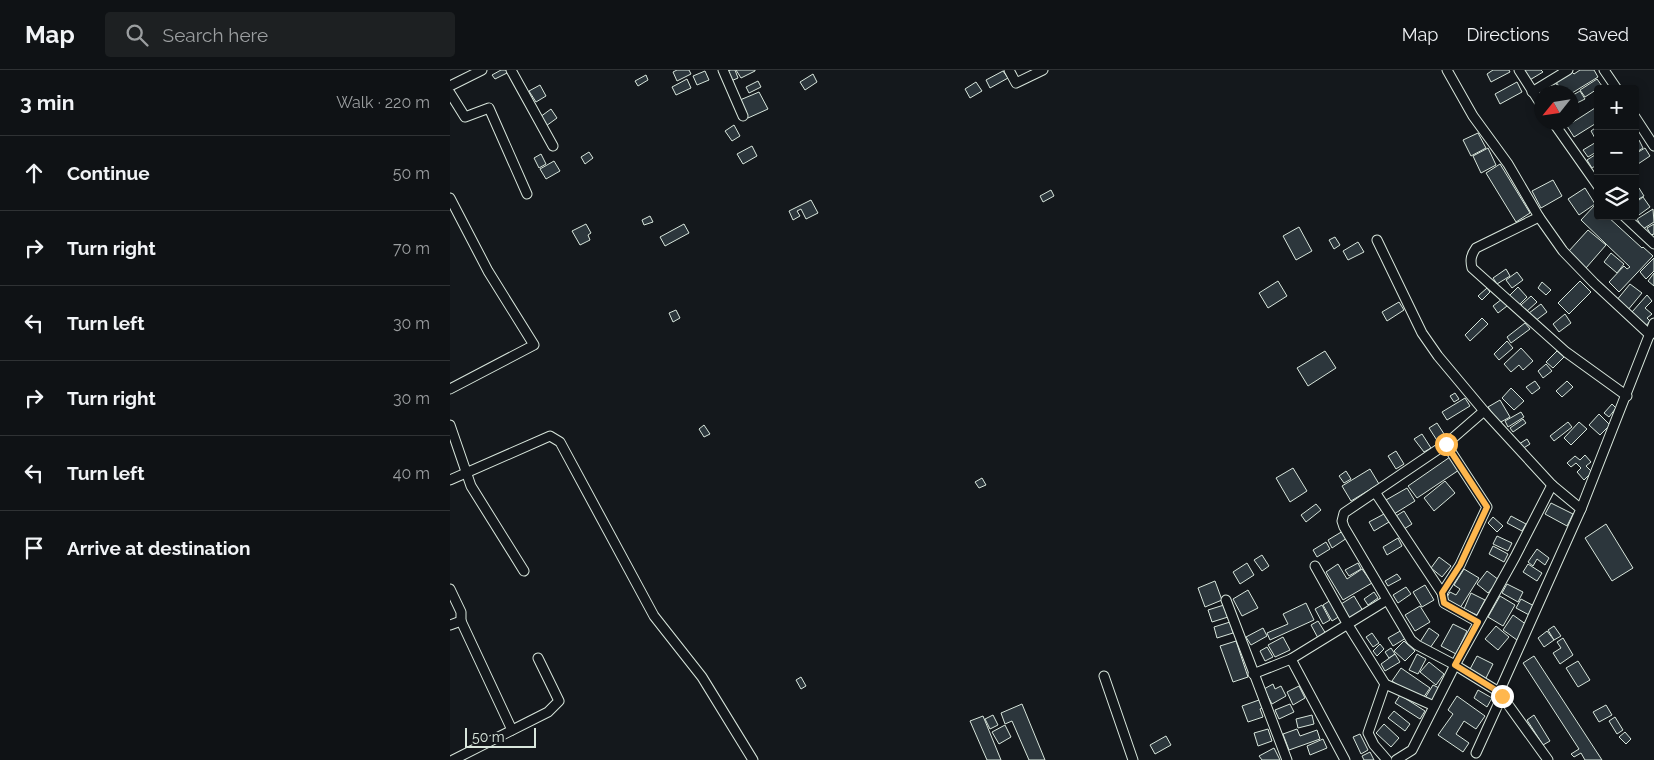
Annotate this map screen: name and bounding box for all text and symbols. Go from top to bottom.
search box [105,12,455,57]
text: Map [25,20,75,49]
icon: search [123,21,151,49]
text: Search here [163,24,268,46]
text: Map [1402,24,1438,45]
text: Directions [1466,24,1550,45]
text: Saved [1578,24,1629,45]
north arrow [1534,85,1579,130]
map controls [1594,85,1639,220]
button: + [1594,85,1639,130]
text: 3 min [20,90,74,115]
text: Walk · 220 m [336,93,430,112]
button: − [1594,130,1639,175]
icon: ahead [20,159,48,187]
text: Continue [67,162,150,184]
text: 50 m [393,164,430,183]
button: layers [1594,175,1639,220]
icon: right [20,234,48,262]
text: Turn right [67,237,156,259]
text: 70 m [393,239,430,258]
icon: left [20,309,48,337]
text: Turn left [67,312,144,334]
text: 30 m [393,314,430,333]
icon: right [20,384,48,412]
text: Turn right [67,387,156,409]
text: 30 m [393,389,430,408]
route start [1435,433,1458,456]
icon: left [20,459,48,487]
text: Turn left [67,462,144,484]
text: 40 m [393,464,430,483]
icon: arrive [20,534,48,562]
text: Arrive at destination [67,537,251,559]
route end [1491,685,1514,708]
scale bar [465,725,536,748]
text: 50 m [472,729,505,745]

